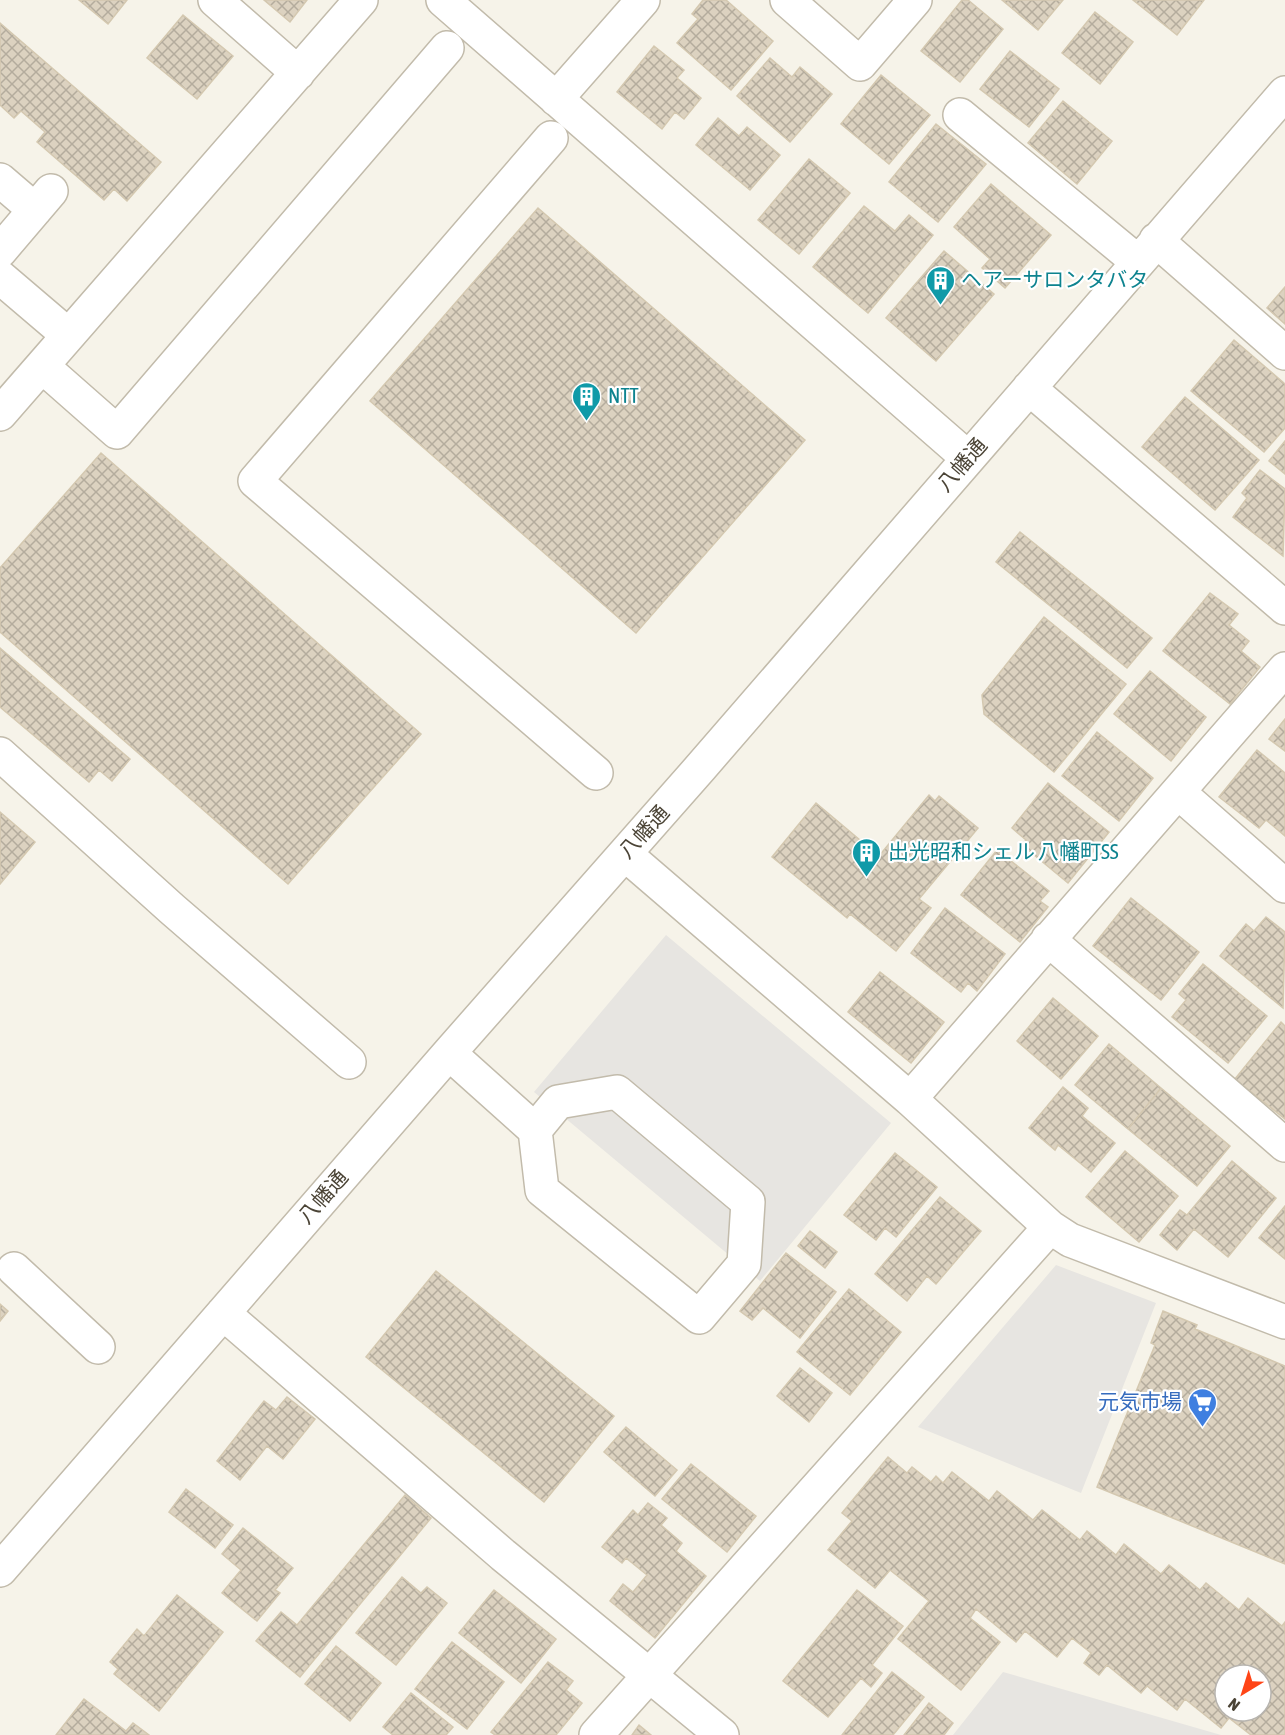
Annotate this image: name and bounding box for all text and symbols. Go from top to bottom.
building icon: ヘアーサロンタバタ [924,264,956,306]
place label: ヘアーサロンタバタ [961,267,1148,291]
building icon: NTT [571,380,603,422]
place label: NTT [608,383,639,407]
street label: 八幡通 [932,433,991,496]
street label: 八幡通 [613,800,673,863]
building icon: 出光昭和シェル 八幡町SS [851,836,883,878]
place label: 出光昭和シェル 八幡町SS [888,839,1119,863]
street label: 八幡通 [293,1165,352,1228]
supermarket icon: 元気市場 [1187,1386,1219,1428]
place label: 元気市場 [1098,1389,1182,1413]
north arrow [1213,1663,1273,1723]
text: N [1224,1695,1243,1715]

